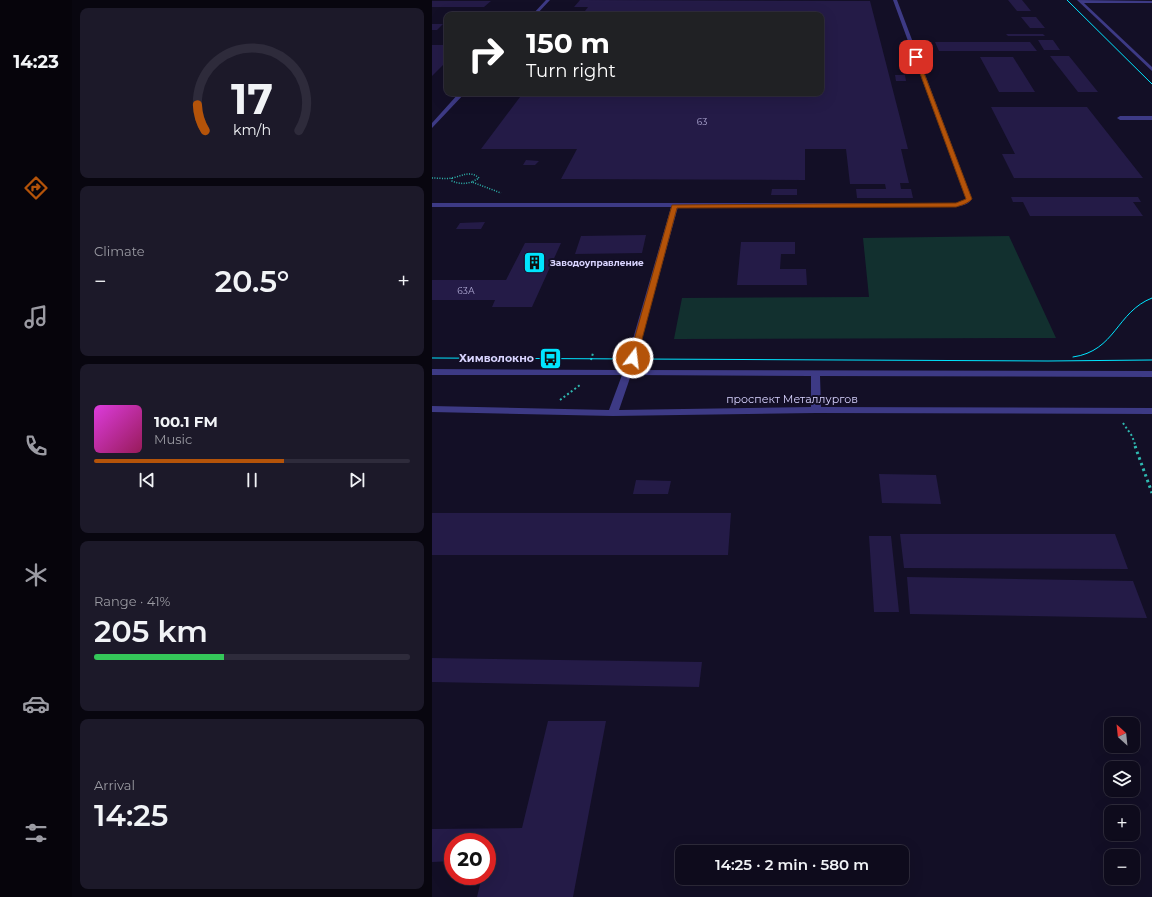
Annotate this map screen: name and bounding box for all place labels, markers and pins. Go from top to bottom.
pin [899,40,933,74]
building icon: Заводоуправление [521,249,547,275]
place label: Заводоуправление [549,257,644,268]
bus stop icon: Химволокно [537,345,563,371]
place label: Химволокно [459,351,534,365]

